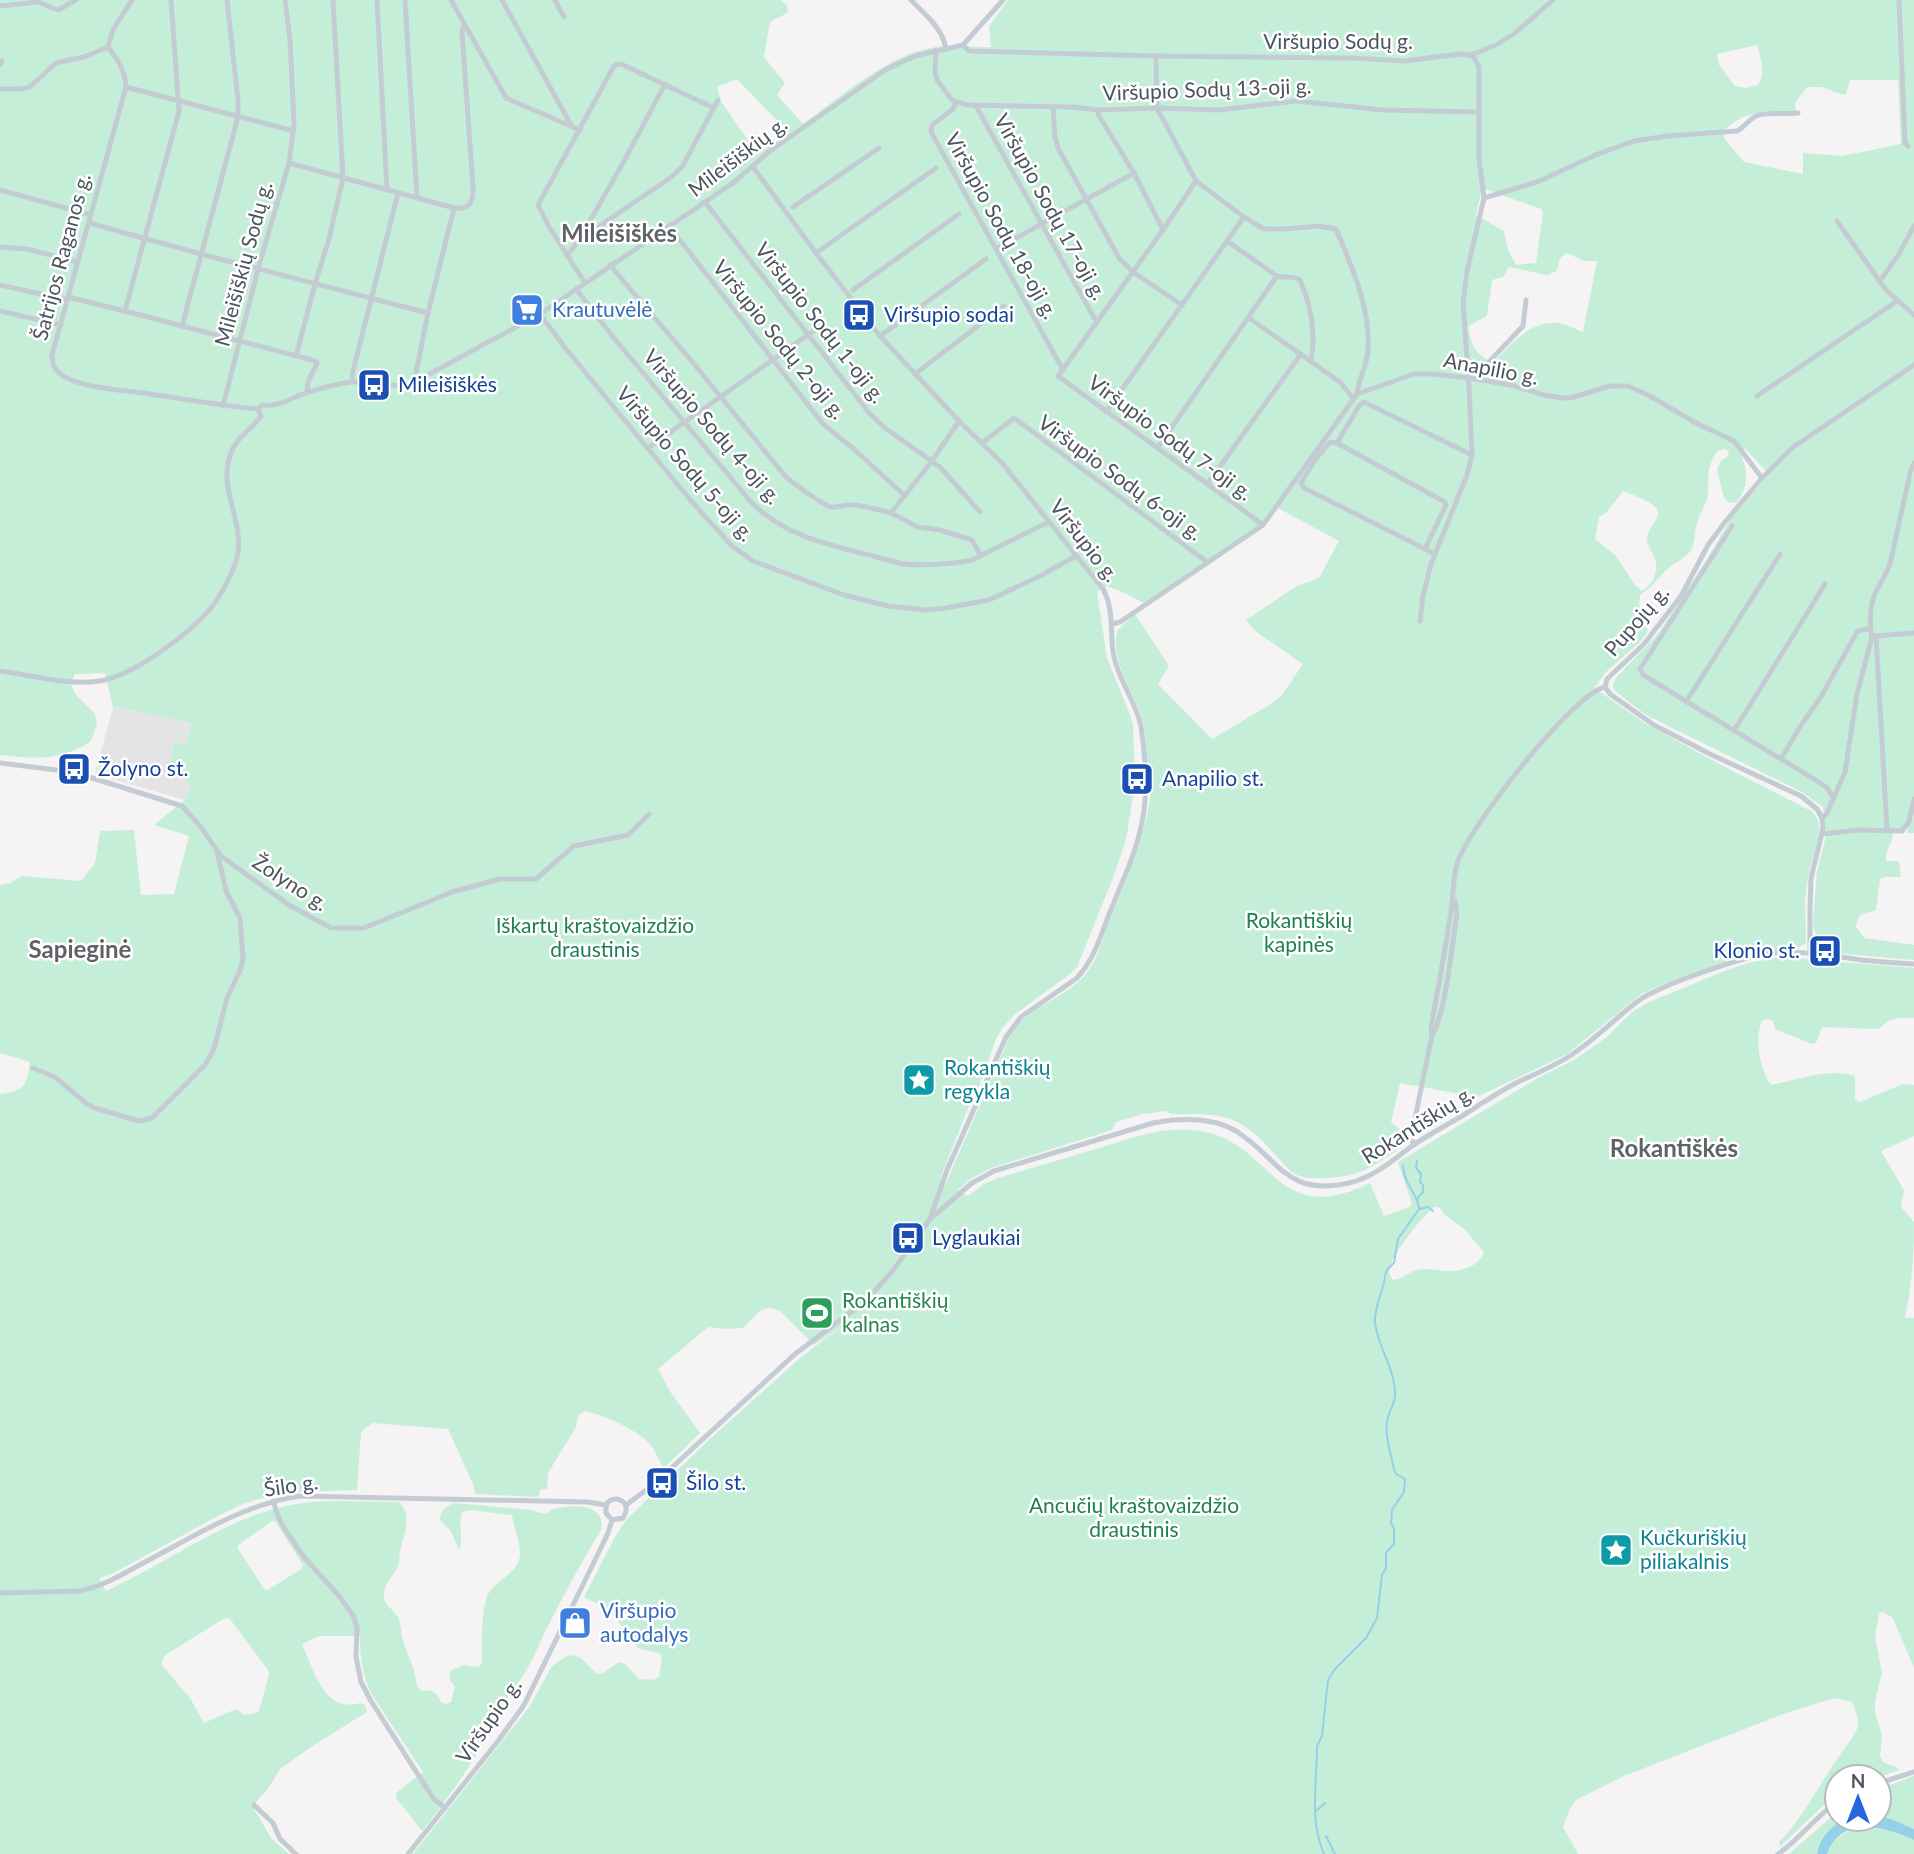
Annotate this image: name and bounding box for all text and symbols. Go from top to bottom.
street label: Viršupio Sodų g. [1263,28,1413,53]
street label: Viršupio Sodų 13-oji g. [1102,72,1312,105]
street label: Viršupio Sodų 17-oji g. [990,109,1113,304]
street label: Mileišiškių g. [683,111,791,201]
street label: Viršupio Sodų 18-oji g. [941,128,1064,323]
street label: Šatrijos Raganos g. [26,170,95,343]
street label: Mileišiškių Sodų g. [209,179,277,349]
district label: Mileišiškės [561,218,677,247]
street label: Viršupio Sodų 1-oji g. [751,237,892,407]
street label: Viršupio Sodų 2-oji g. [708,255,852,423]
supermarket icon: Krautuvėlė [508,291,546,329]
place label: Krautuvėlė [552,296,652,321]
bus stop icon: Viršupio sodai [840,296,878,334]
place label: Viršupio sodai [884,301,1014,326]
street label: Viršupio Sodų 4-oji g. [639,343,787,509]
street label: Anapilio g. [1442,346,1541,389]
bus stop icon: Mileišiškės [355,366,393,404]
street label: Viršupio Sodų 7-oji g. [1084,369,1258,505]
place label: Mileišiškės [398,371,497,396]
street label: Viršupio Sodų 5-oji g. [612,380,760,546]
street label: Viršupio Sodų 6-oji g. [1034,409,1208,545]
street label: Viršupio g. [1045,494,1125,586]
street label: Pupojų g. [1598,579,1673,661]
bus stop icon: Žolyno st. [55,750,93,788]
place label: Žolyno st. [98,755,188,780]
bus stop icon: Anapilio st. [1118,760,1156,798]
place label: Anapilio st. [1162,765,1264,790]
street label: Žolyno g. [248,848,333,915]
park label: Rokantiškių kapinės [1246,907,1353,956]
park label: Iškartų kraštovaizdžio draustinis [496,912,694,961]
bus stop icon: Klonio st. [1806,932,1844,970]
district label: Sapieginė [29,934,132,963]
place label: Klonio st. [1714,937,1800,962]
place label: Rokantiškių regykla [944,1054,1051,1103]
place icon: Rokantiškių regykla [900,1061,938,1099]
street label: Rokantiškių g. [1356,1079,1478,1168]
district label: Rokantiškės [1610,1133,1738,1162]
bus stop icon: Lyglaukiai [889,1219,927,1257]
place label: Lyglaukiai [932,1224,1021,1249]
place label: Rokantiškių kalnas [842,1287,949,1336]
sports icon: Rokantiškių kalnas [798,1294,836,1332]
bus stop icon: Šilo st. [643,1464,681,1502]
street label: Šilo g. [262,1468,319,1501]
place label: Šilo st. [686,1469,746,1494]
park label: Ancučių kraštovaizdžio draustinis [1029,1492,1239,1541]
place label: Kučkuriškių piliakalnis [1640,1524,1747,1573]
place icon: Kučkuriškių piliakalnis [1597,1531,1635,1569]
place label: Viršupio autodalys [600,1597,688,1646]
shop icon: Viršupio autodalys [556,1604,594,1642]
street label: Viršupio g. [450,1673,526,1767]
north arrow [1823,1763,1893,1833]
text: N [1851,1769,1865,1792]

